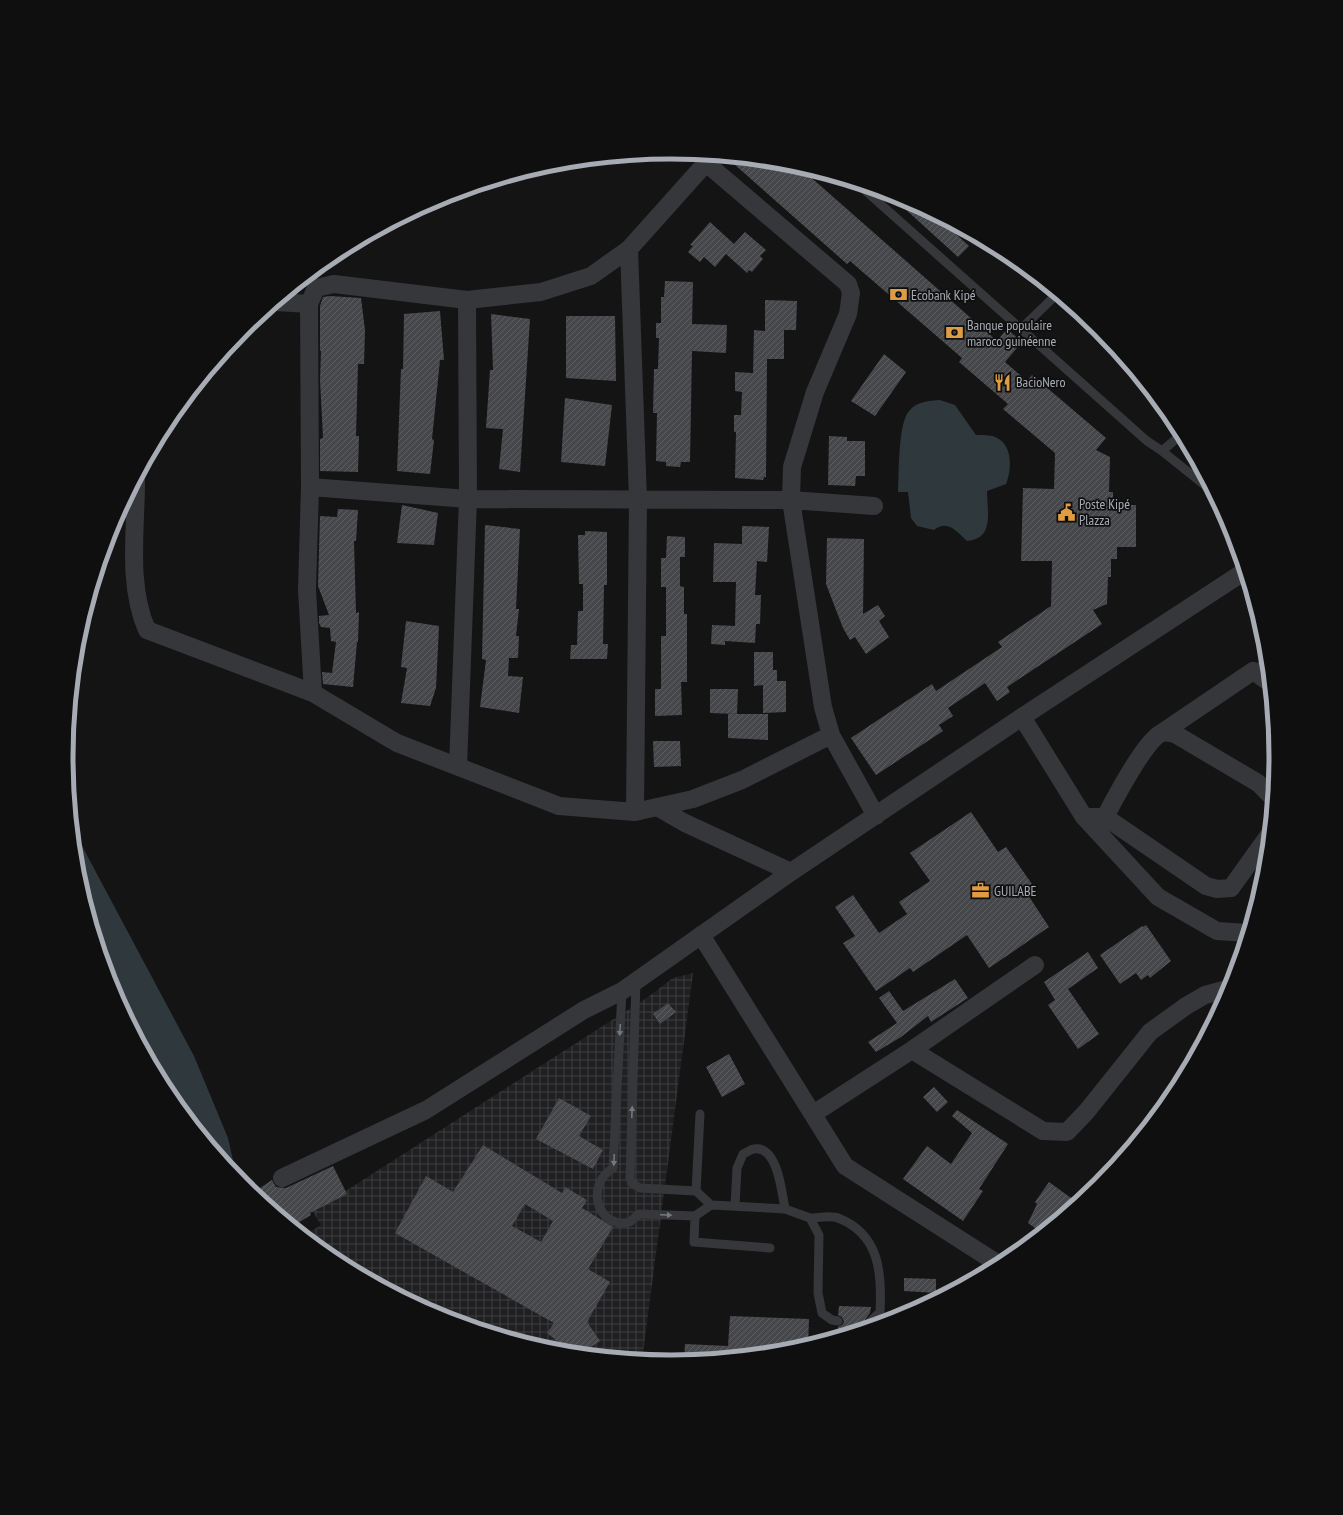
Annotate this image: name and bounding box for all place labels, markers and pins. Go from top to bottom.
bank icon: Ecobank Kipé [888,285,908,305]
place label: Ecobank Kipé [911,286,976,304]
place label: Banque populaire maroco guinéenne [967,316,1056,350]
bank icon: Banque populaire maroco guinéenne [944,323,964,343]
restaurant icon: BacioNero [993,372,1013,392]
place label: BacioNero [1016,373,1065,391]
place label: Poste Kipé Plazza [1079,495,1130,529]
public building icon: Poste Kipé Plazza [1056,502,1076,522]
office icon: GUILABE [971,881,991,901]
place label: GUILABE [994,882,1037,900]

